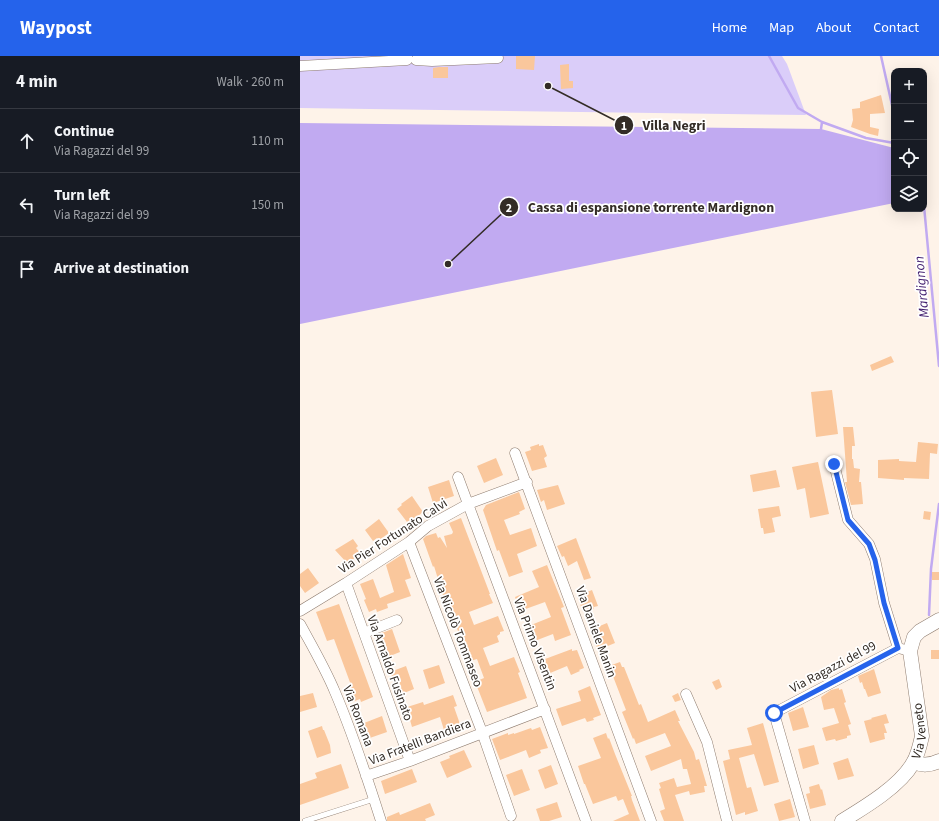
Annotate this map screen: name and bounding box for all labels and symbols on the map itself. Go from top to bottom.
callout: Villa Negri [614,112,713,138]
text: Villa Negri [641,116,706,136]
text: 1 [621,118,627,135]
callout: Cassa di espansione torrente Mardignon [499,194,782,220]
text: Cassa di espansione torrente Mardignon [528,198,774,218]
text: 2 [506,200,512,217]
water label: Mardignon [909,255,935,319]
route end [825,455,843,473]
street label: Via Pier Fortunato Calvi [335,494,451,578]
street label: Via Nicolò Tommaseo [429,574,487,690]
street label: Via Daniele Manin [571,584,621,680]
street label: Via Primo Visentin [509,595,561,693]
street label: Via Arnaldo Fusinato [363,613,417,723]
street label: Via Ragazzi del 99 [787,637,879,697]
street label: Via Romana [338,683,378,749]
street label: Via Veneto [907,702,931,762]
route start [765,704,783,722]
street label: Via Fratelli Bandiera [366,714,474,770]

